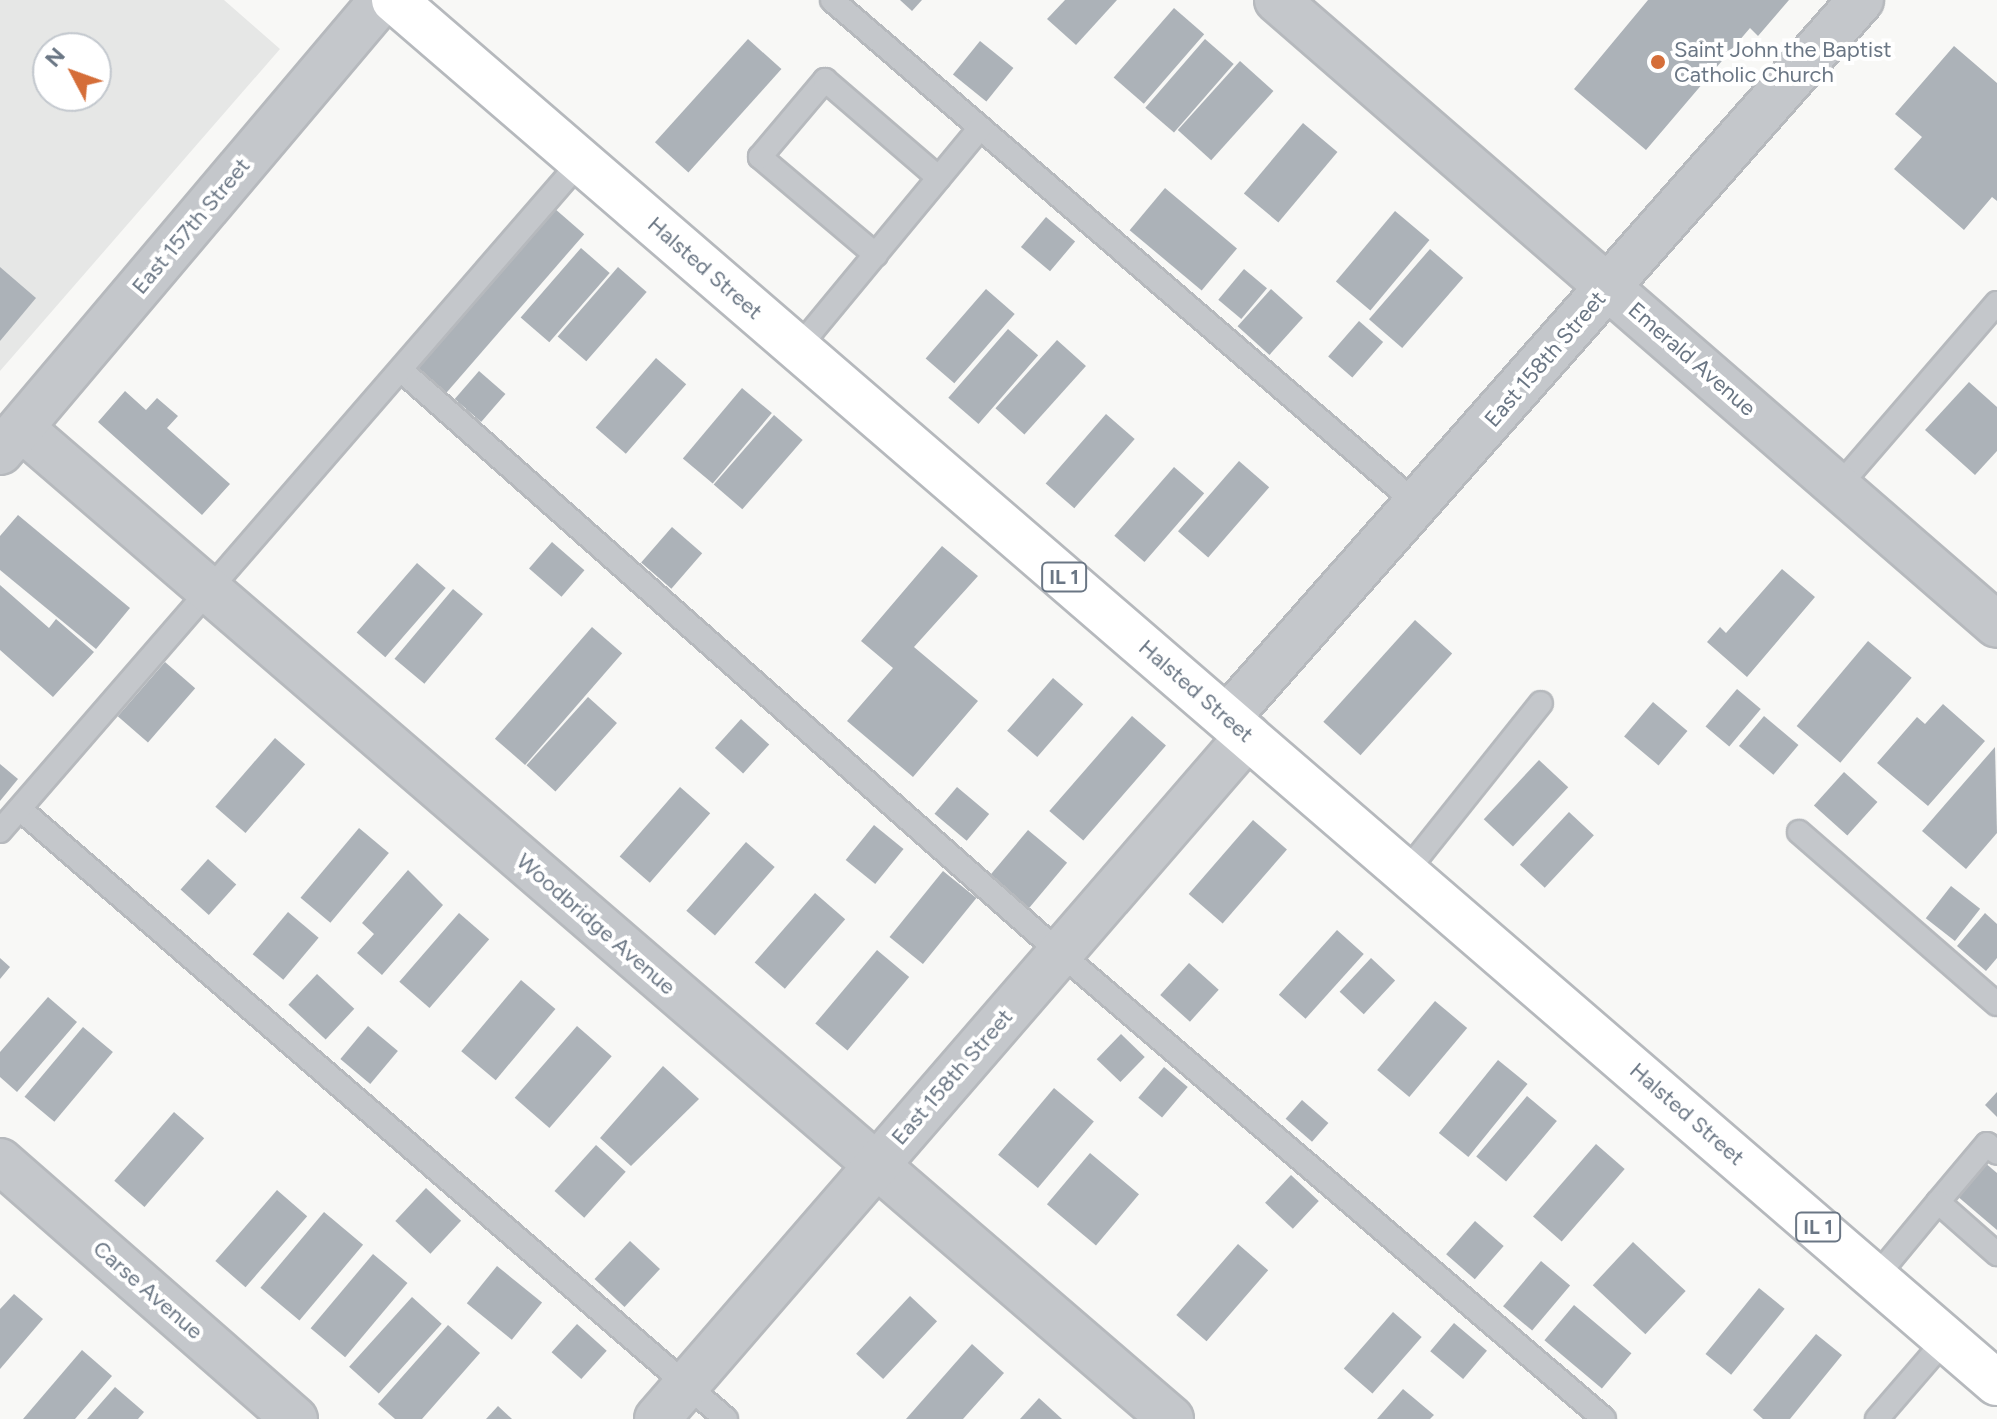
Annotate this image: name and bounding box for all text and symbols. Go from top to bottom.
north arrow [32,32,112,112]
place label: Saint John the Baptist Catholic Church [1674,36,1892,88]
text: N [39,42,71,73]
marker: Saint John the Baptist Catholic Church [1649,53,1667,71]
street label: East 157th Street [126,153,256,299]
street label: Halsted Street [642,211,768,325]
street label: East 158th Street [1479,286,1611,432]
street label: Emerald Avenue [1623,297,1761,421]
road number: IL 1 [1040,561,1088,593]
street label: Halsted Street [1133,634,1259,748]
street label: Woodbridge Avenue [511,848,681,1000]
street label: East 158th Street [886,1004,1018,1150]
street label: Halsted Street [1624,1057,1750,1171]
road number: IL 1 [1794,1211,1842,1243]
street label: Carse Avenue [88,1235,208,1345]

